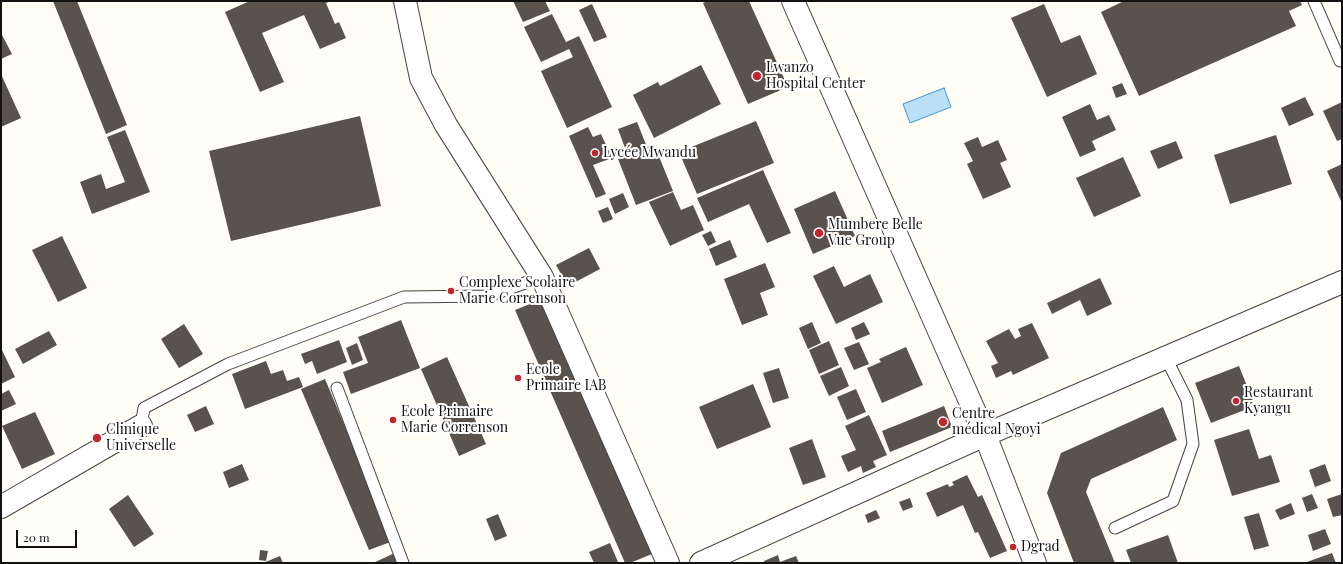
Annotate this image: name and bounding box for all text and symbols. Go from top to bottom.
place label: Lwanzo Hospital Center [766,60,865,92]
marker: Lwanzo Hospital Center [751,70,763,82]
place label: Lycée Mwandu [603,145,696,161]
marker: Lycée Mwandu [590,148,600,158]
place label: Mumbere Belle Vue Group [828,217,923,250]
marker: Mumbere Belle Vue Group [813,227,825,239]
place label: Complexe Scolaire Marie Correnson [459,275,575,308]
marker: Complexe Scolaire Marie Correnson [446,286,456,296]
place label: Ecole Primaire IAB [526,362,607,394]
marker: Ecole Primaire IAB [513,373,523,383]
place label: Restaurant Kyangu [1244,385,1313,418]
marker: Restaurant Kyangu [1231,396,1241,406]
place label: Ecole Primaire Marie Correnson [401,404,508,436]
place label: Centre médical Ngoyi [952,406,1041,438]
marker: Ecole Primaire Marie Correnson [388,415,398,425]
marker: Centre médical Ngoyi [937,416,949,428]
place label: Clinique Universelle [106,422,176,454]
marker: Clinique Universelle [91,432,103,444]
scale bar [18,522,79,548]
text: 20 m [23,529,50,545]
place label: Dgrad [1021,539,1060,555]
marker: Dgrad [1008,542,1018,552]

